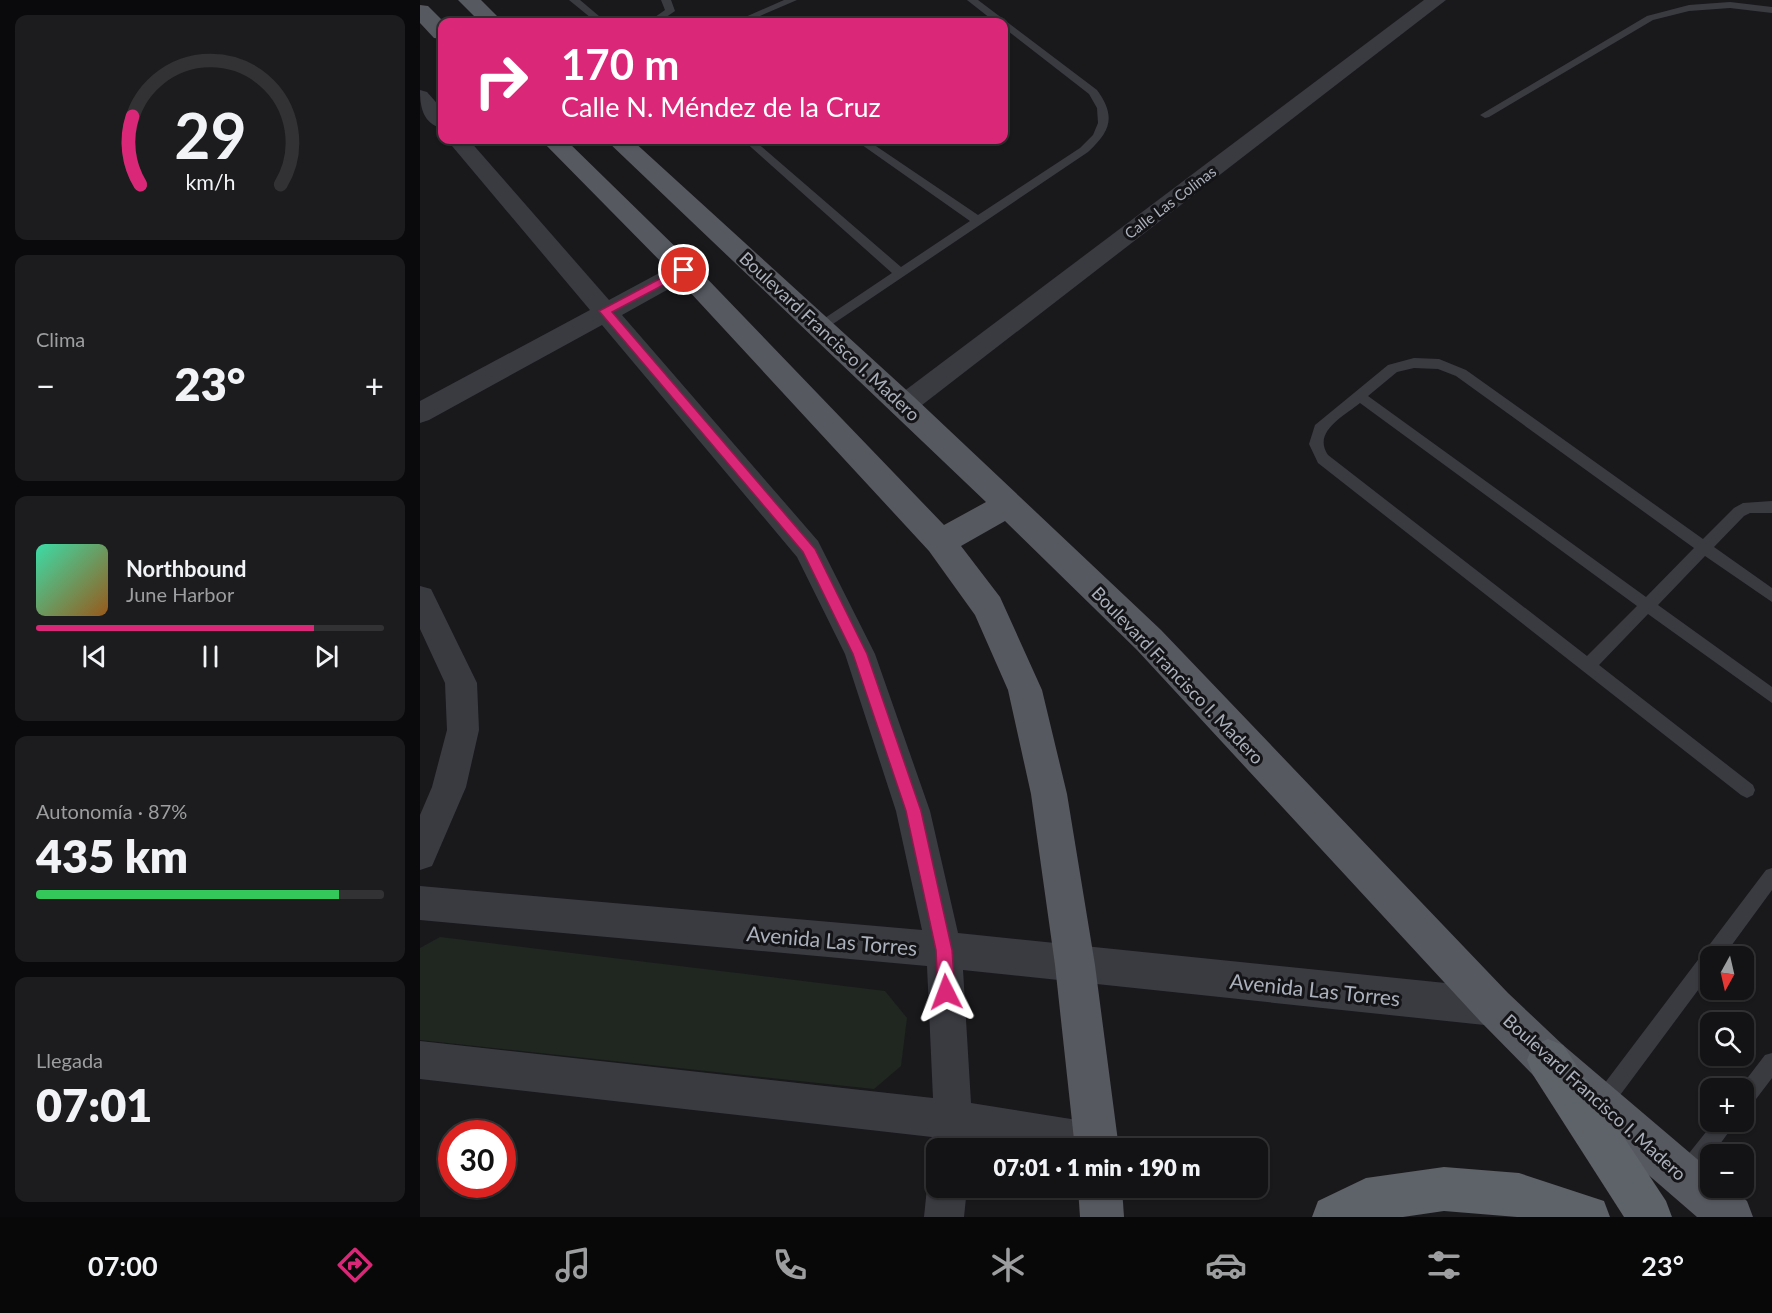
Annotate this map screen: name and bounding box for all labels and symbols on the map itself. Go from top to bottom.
street label: Calle Las Colinas [1121,162,1219,242]
pin [658,244,709,295]
street label: Boulevard Francisco I. Madero [735,247,925,425]
street label: Boulevard Francisco I. Madero [1087,582,1269,768]
street label: Avenida Las Torres [746,920,918,960]
north arrow [1700,946,1754,1000]
position arrow [914,960,978,1024]
street label: Avenida Las Torres [1229,968,1401,1010]
street label: Boulevard Francisco I. Madero [1499,1009,1691,1185]
speed limit sign: 30 [438,1120,516,1198]

